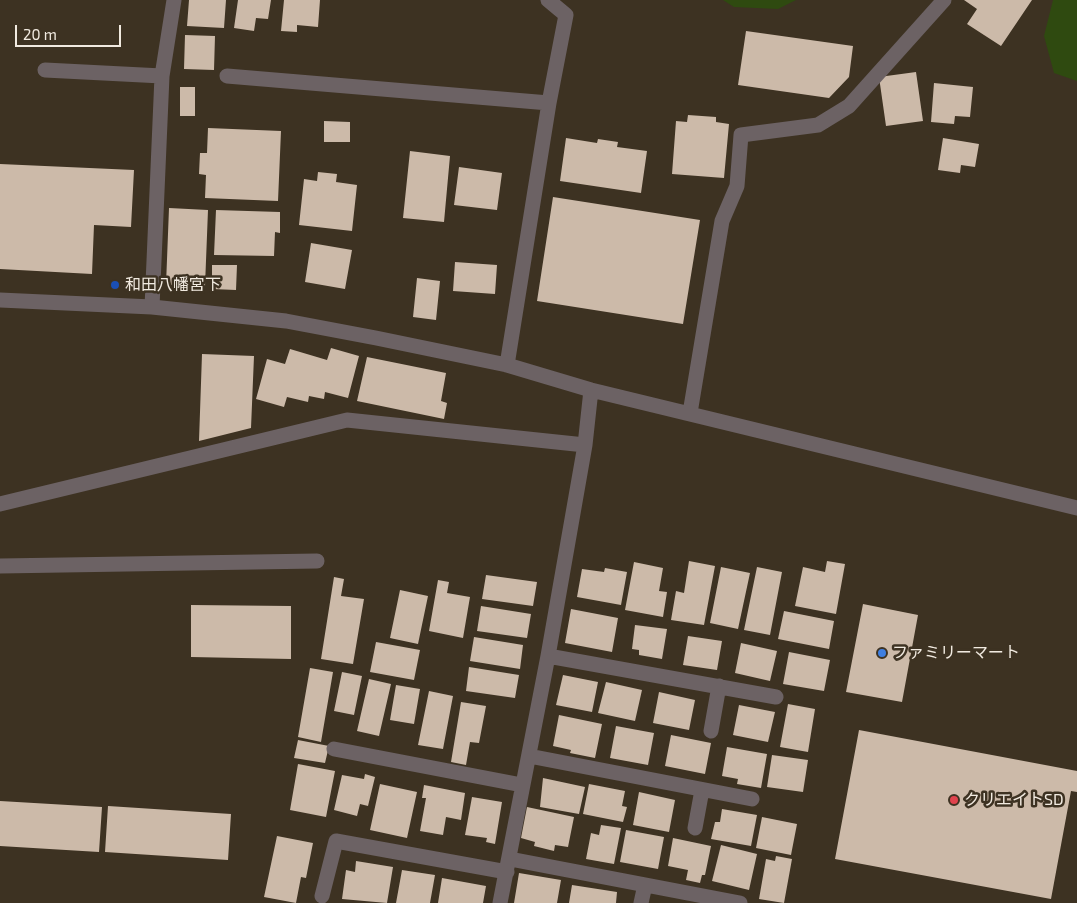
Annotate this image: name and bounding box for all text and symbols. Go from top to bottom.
scale bar [18,15,124,47]
text: 20 m [23,25,57,43]
place label: 和田八幡宮下 [125,275,221,295]
marker: 和田八幡宮下 [109,279,121,291]
place label: ファミリーマート [892,643,1020,663]
marker: ファミリーマート [876,647,888,659]
place label: クリエイトSD [964,790,1064,810]
marker: クリエイトSD [948,794,960,806]

